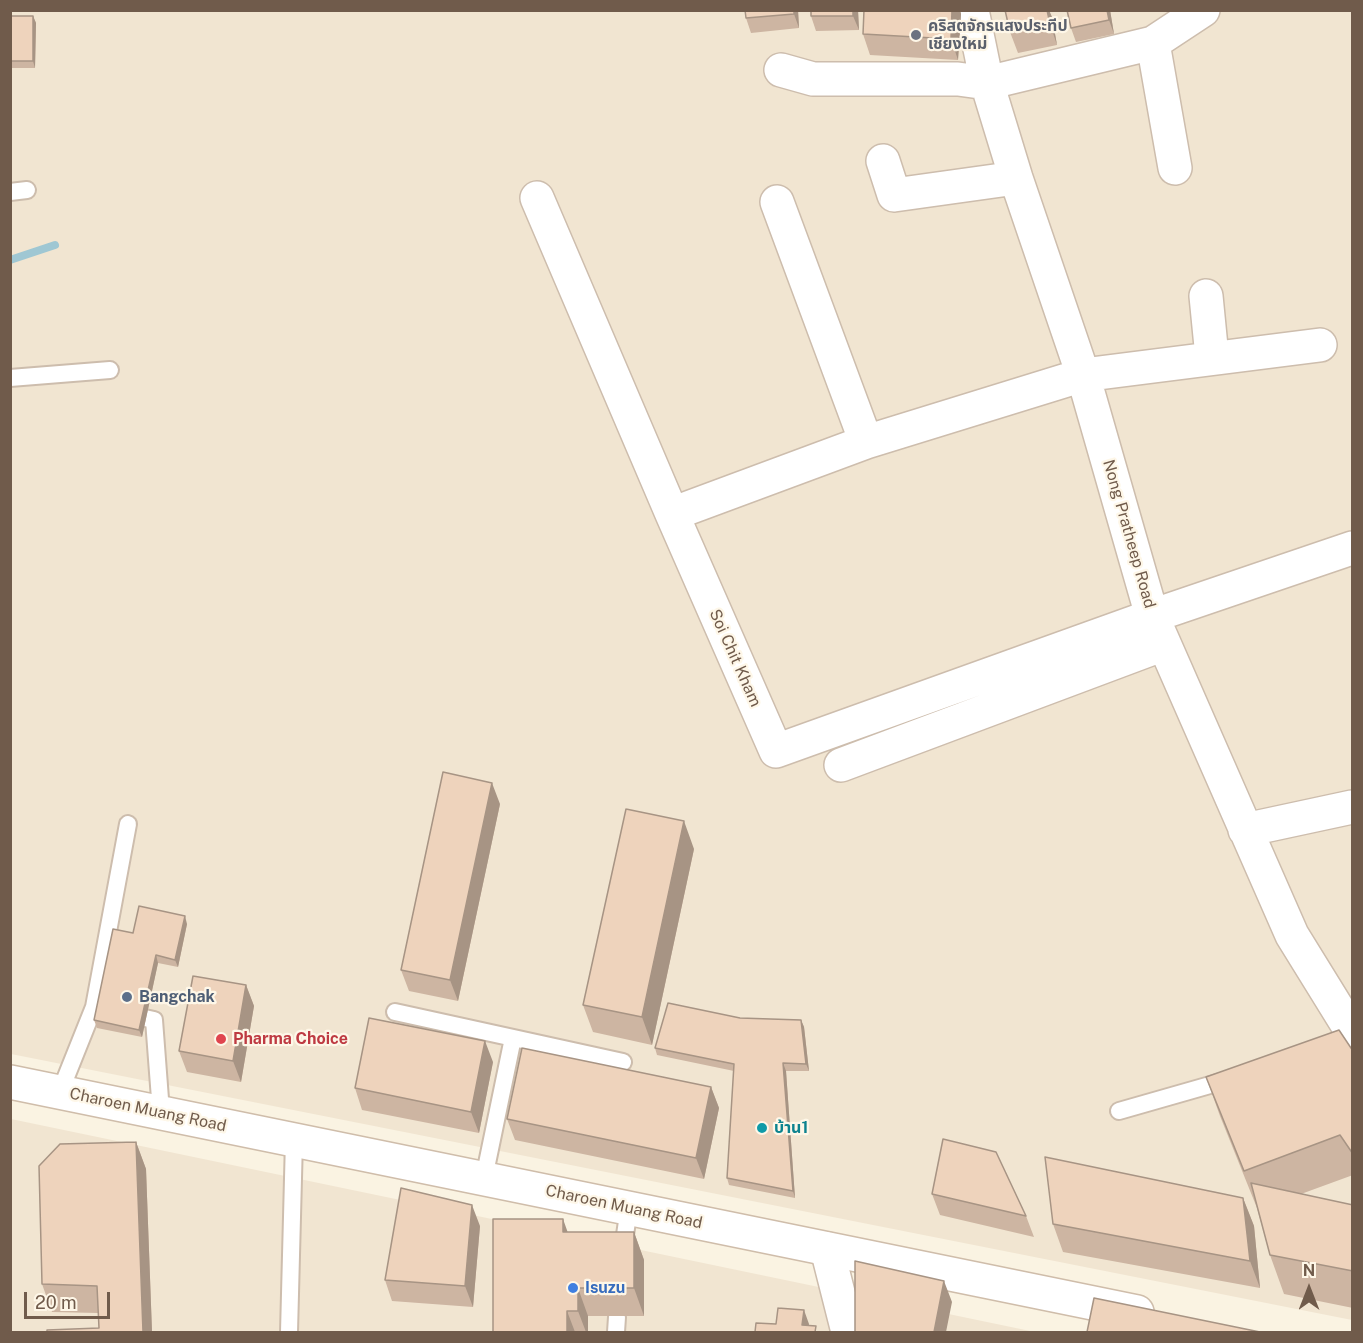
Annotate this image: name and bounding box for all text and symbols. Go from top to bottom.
place label: คริสตจักรแสงประทีป เชียงใหม่ [928,16,1068,54]
marker: คริสตจักรแสงประทีป เชียงใหม่ [909,28,923,42]
street label: Nong Pratheep Road [1099,458,1159,610]
street label: Soi Chit Kham [705,606,765,710]
place label: Bangchak [139,987,215,1007]
marker: Bangchak [120,990,134,1004]
place label: Pharma Choice [233,1029,348,1049]
marker: Pharma Choice [214,1032,228,1046]
street label: Charoen Muang Road [68,1084,228,1136]
place label: บ้าน1 [774,1118,808,1138]
marker: บ้าน1 [755,1121,769,1135]
street label: Charoen Muang Road [544,1181,704,1233]
north arrow [1279,1259,1339,1319]
text: N [1303,1261,1315,1280]
place label: Isuzu [585,1278,625,1298]
scale bar [27,1280,112,1318]
marker: Isuzu [566,1281,580,1295]
text: 20 m [35,1292,77,1313]

